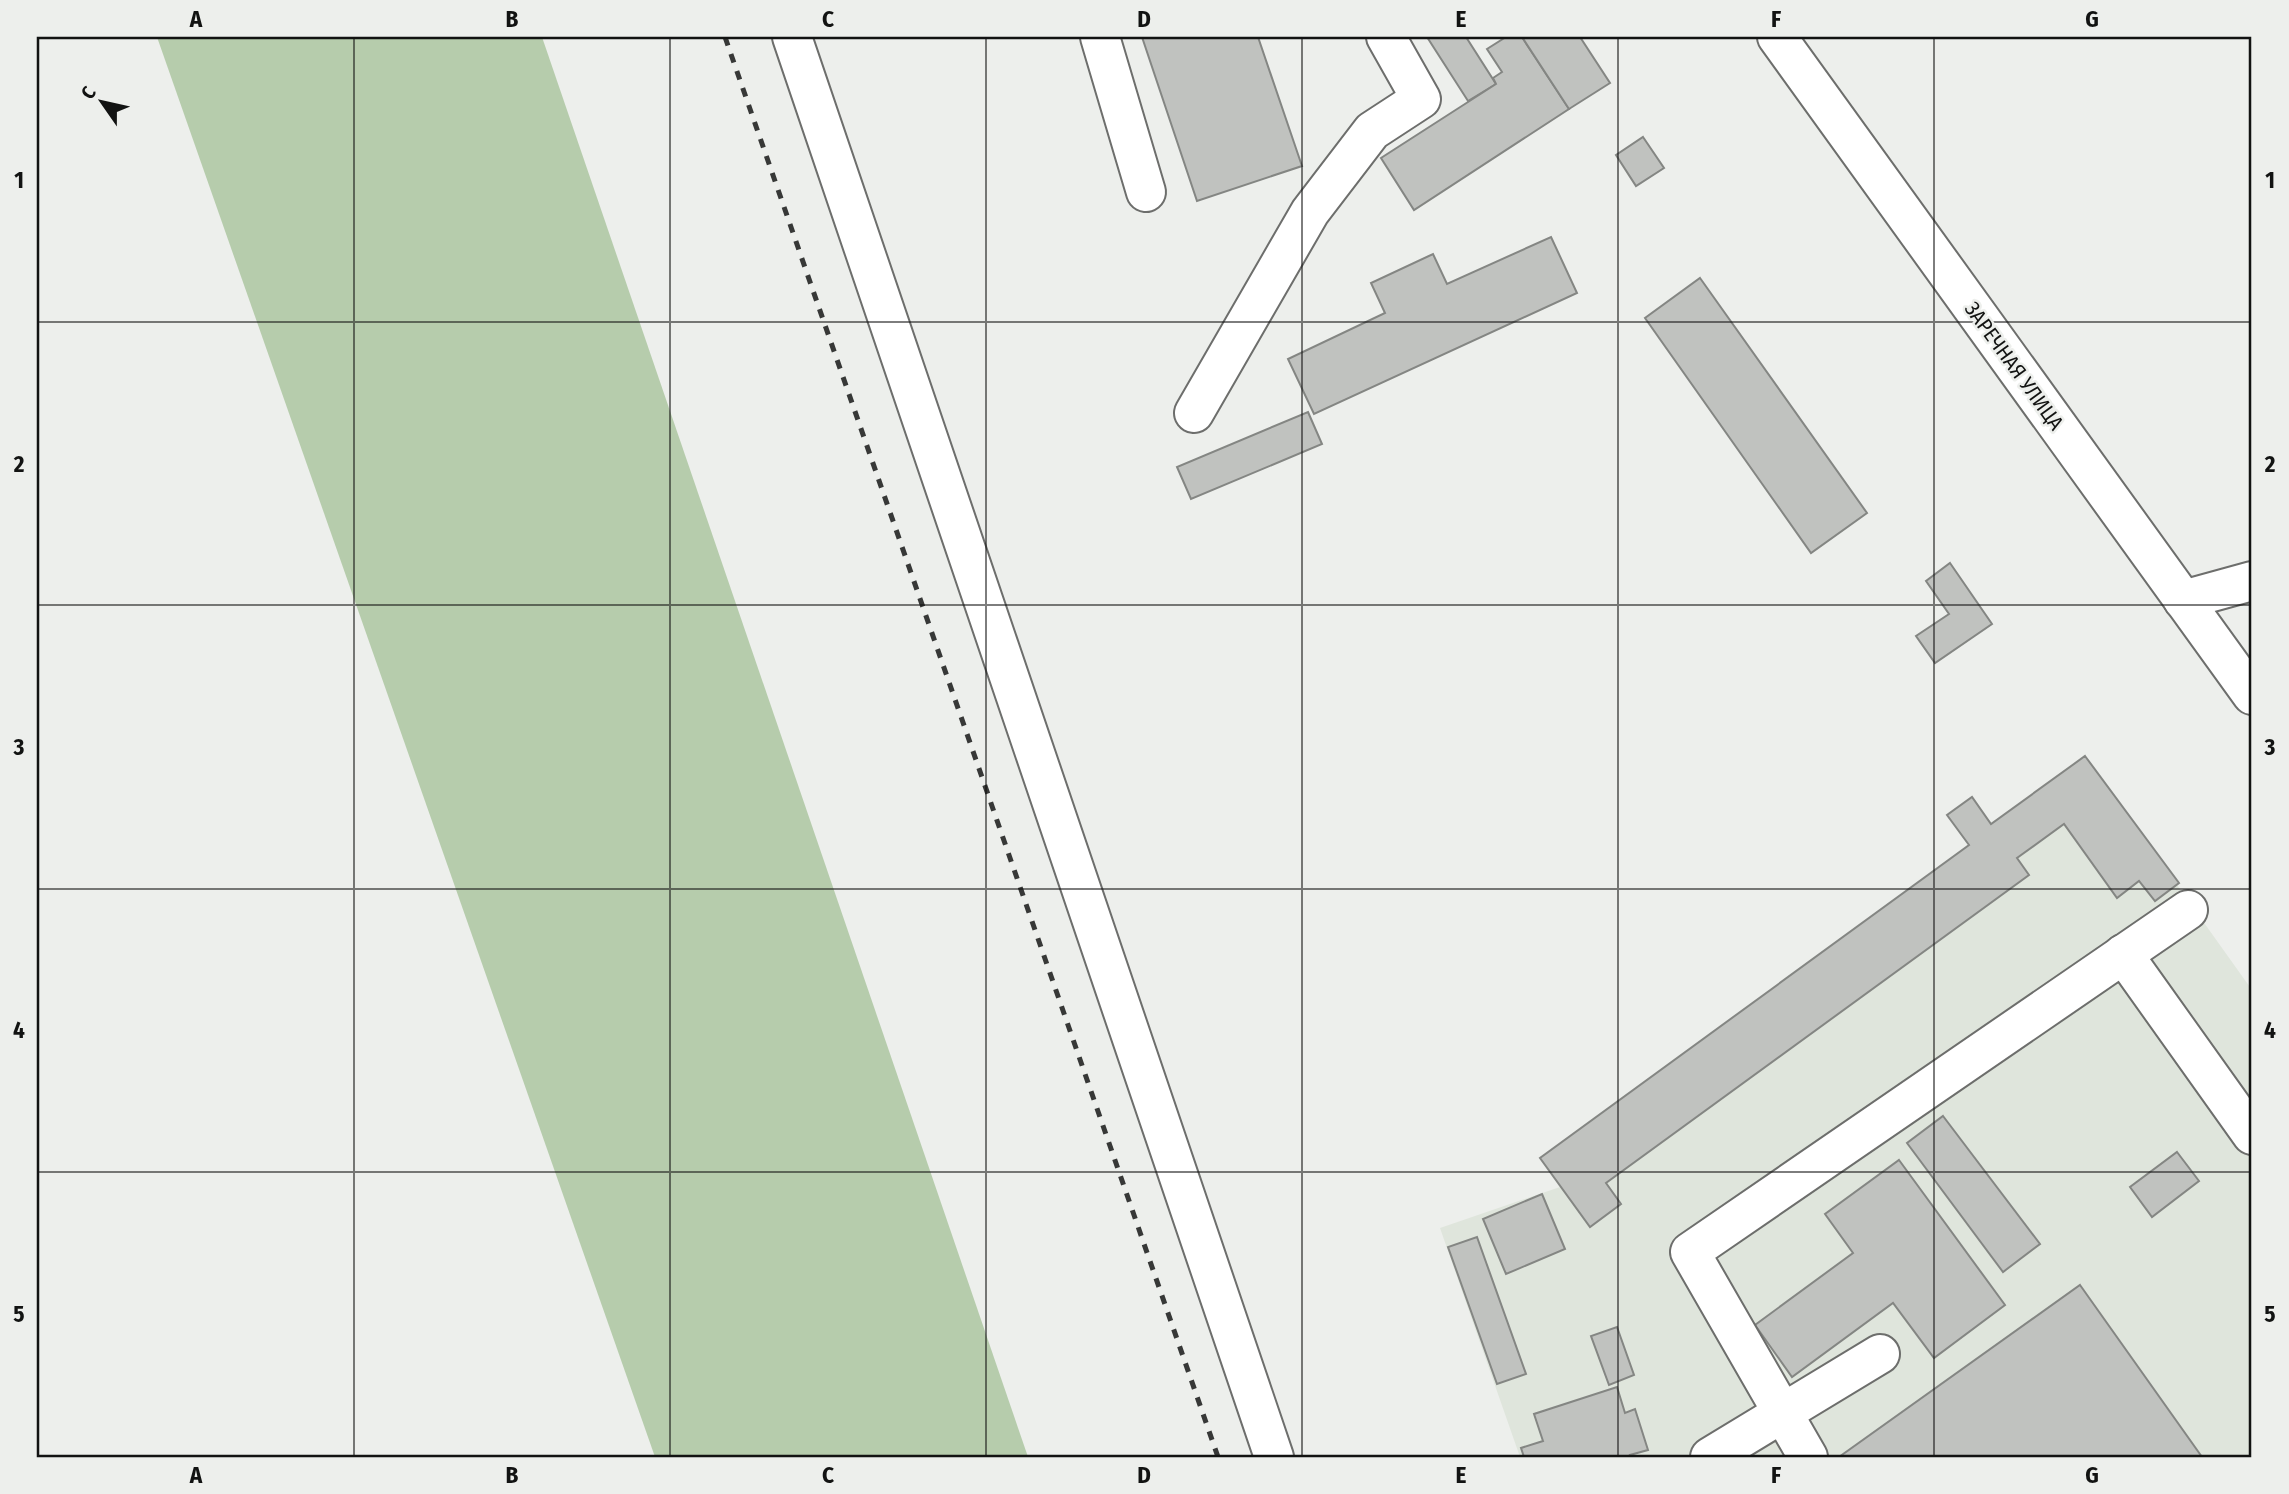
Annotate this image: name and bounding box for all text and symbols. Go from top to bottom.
text: A [189,5,203,33]
text: B [506,5,519,33]
text: C [822,5,834,33]
text: D [1137,5,1151,33]
text: E [1456,5,1467,33]
text: F [1771,5,1781,33]
text: G [2085,5,2099,33]
north arrow [66,66,136,136]
text: С [76,82,101,103]
text: 1 [14,166,24,194]
text: 1 [2265,166,2275,194]
street label: ЗАРЕЧНАЯ УЛИЦА [1959,297,2069,435]
text: 2 [13,450,25,478]
text: 2 [2264,450,2276,478]
text: 3 [13,733,25,761]
text: 3 [2264,733,2276,761]
text: 4 [13,1016,25,1044]
text: 4 [2264,1016,2276,1044]
text: 5 [13,1300,25,1328]
text: 5 [2264,1300,2276,1328]
text: A [189,1461,203,1489]
text: B [506,1461,519,1489]
text: C [822,1461,834,1489]
text: D [1137,1461,1151,1489]
text: E [1456,1461,1467,1489]
text: F [1771,1461,1781,1489]
text: G [2085,1461,2099,1489]

